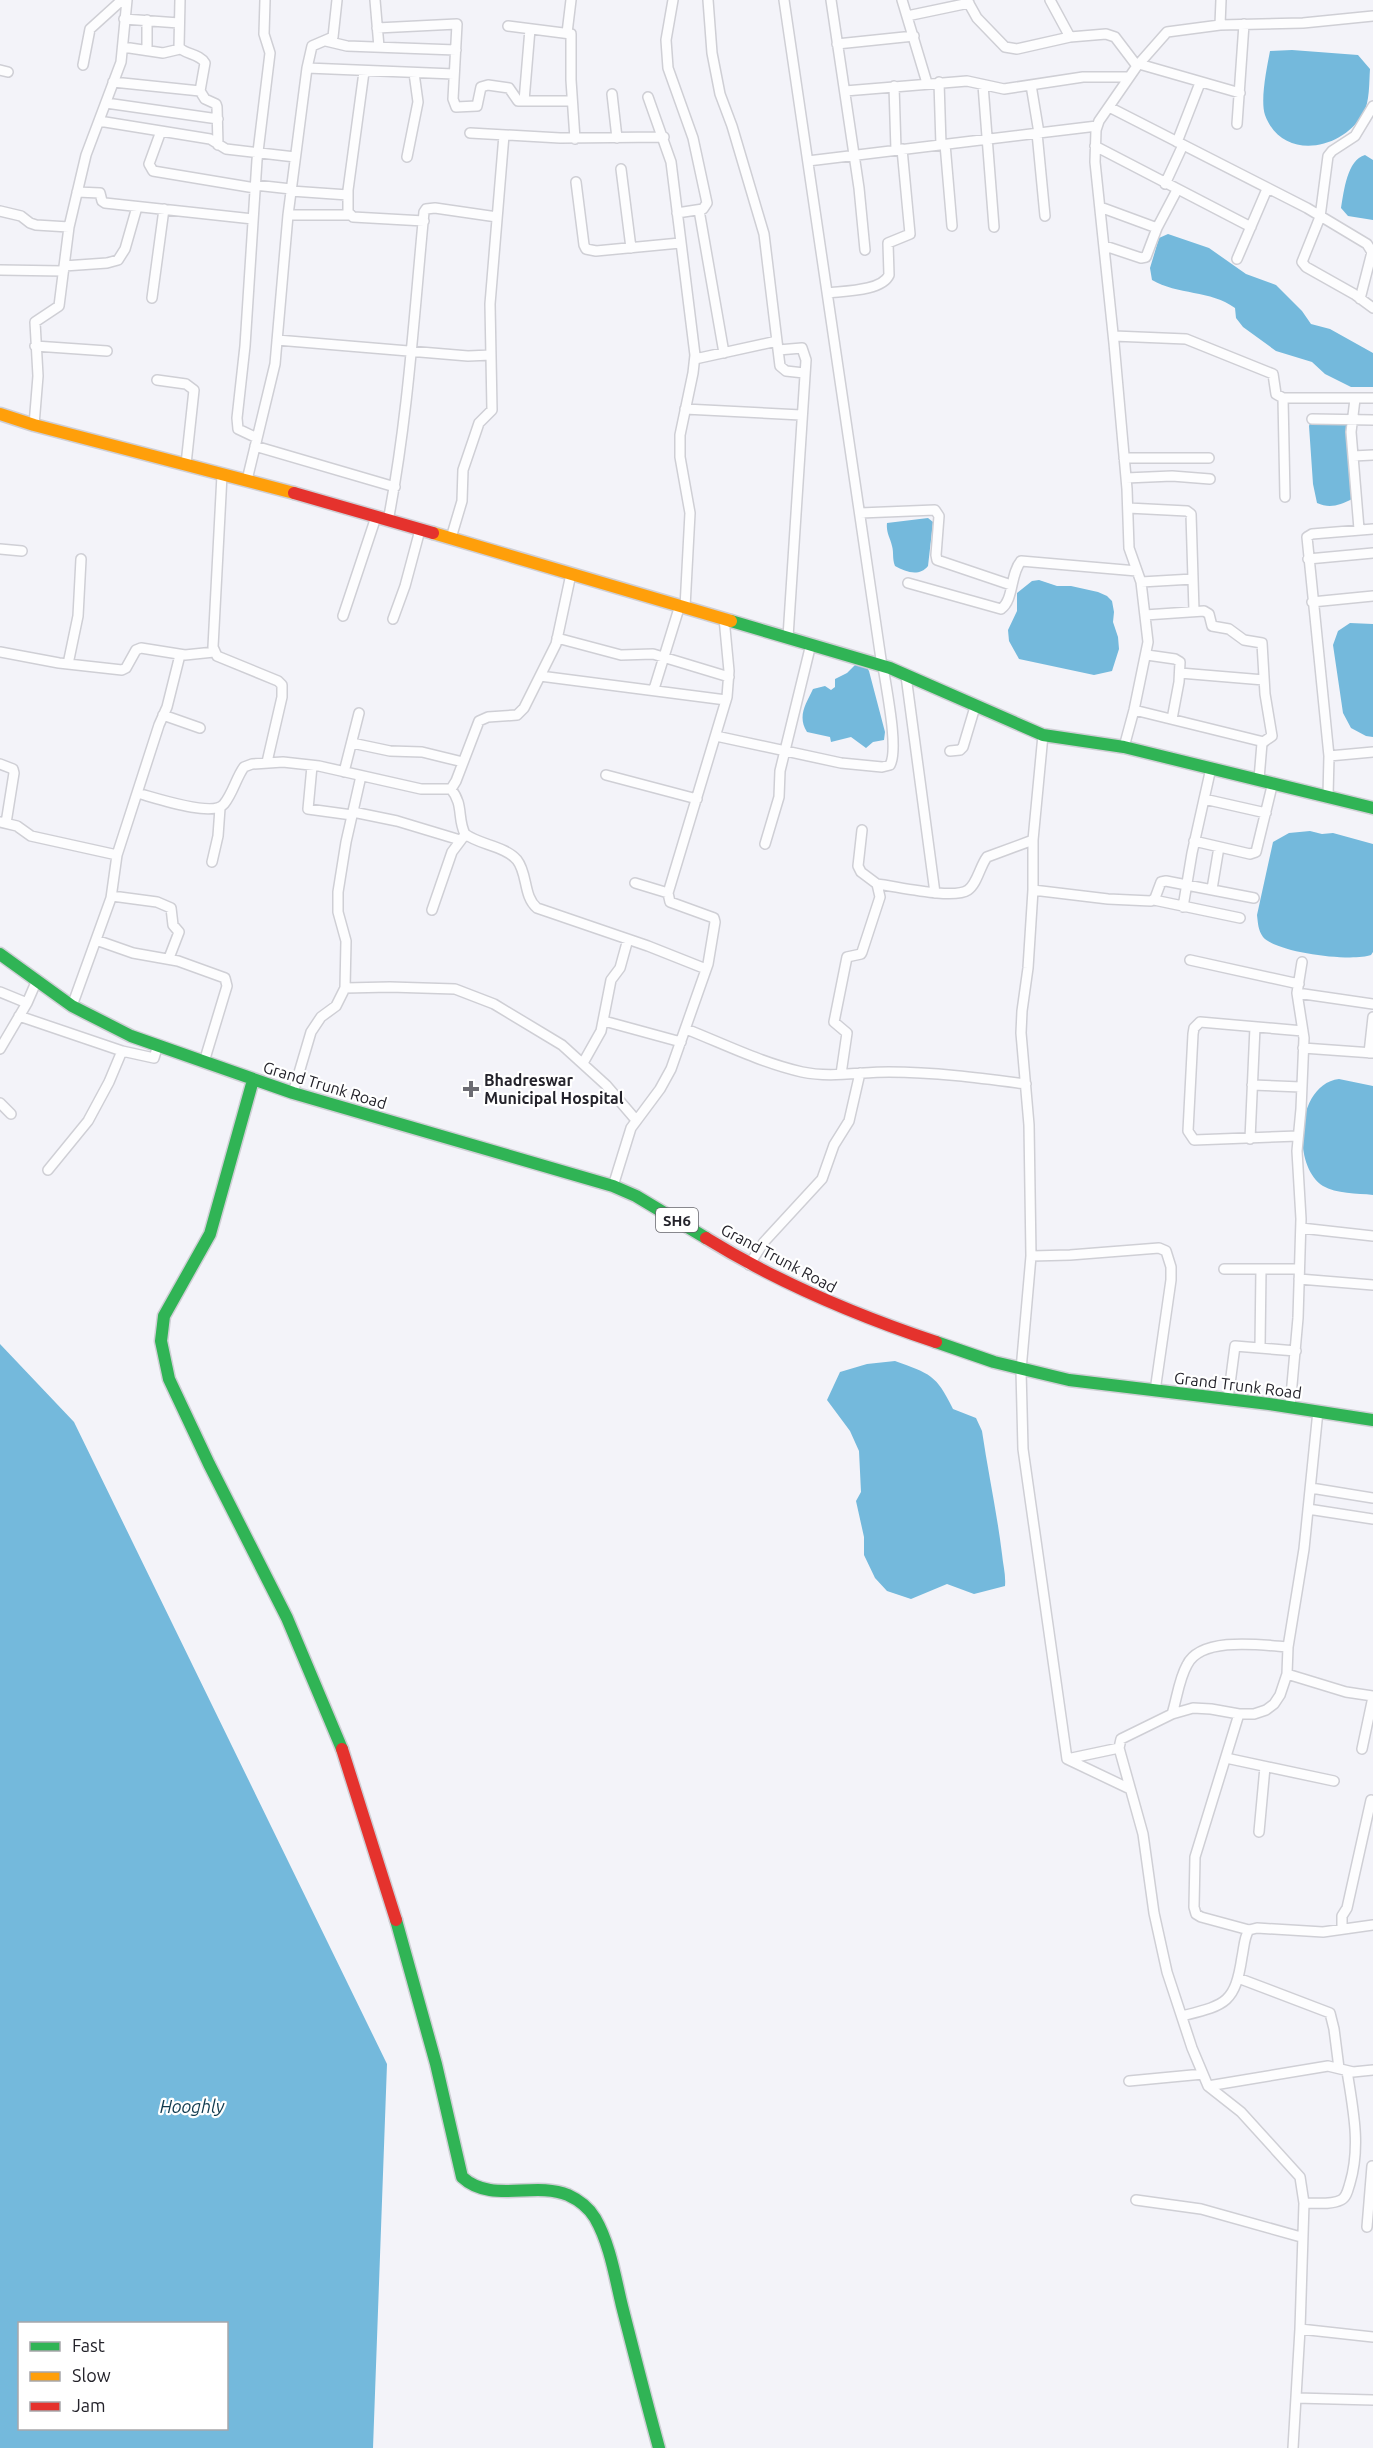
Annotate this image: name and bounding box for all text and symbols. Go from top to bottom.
street label: Grand Trunk Road [261,1058,389,1112]
place label: Bhadreswar Municipal Hospital [484,1071,624,1107]
marker: Bhadreswar Municipal Hospital [462,1080,480,1098]
road number: SH6 [656,1208,698,1232]
street label: Grand Trunk Road [718,1220,840,1296]
street label: Grand Trunk Road [1173,1368,1303,1402]
water label: Hooghly [160,2096,225,2116]
legend [18,2322,228,2430]
text: Fast [72,2335,105,2355]
text: Slow [72,2365,111,2385]
text: Jam [72,2395,106,2415]

